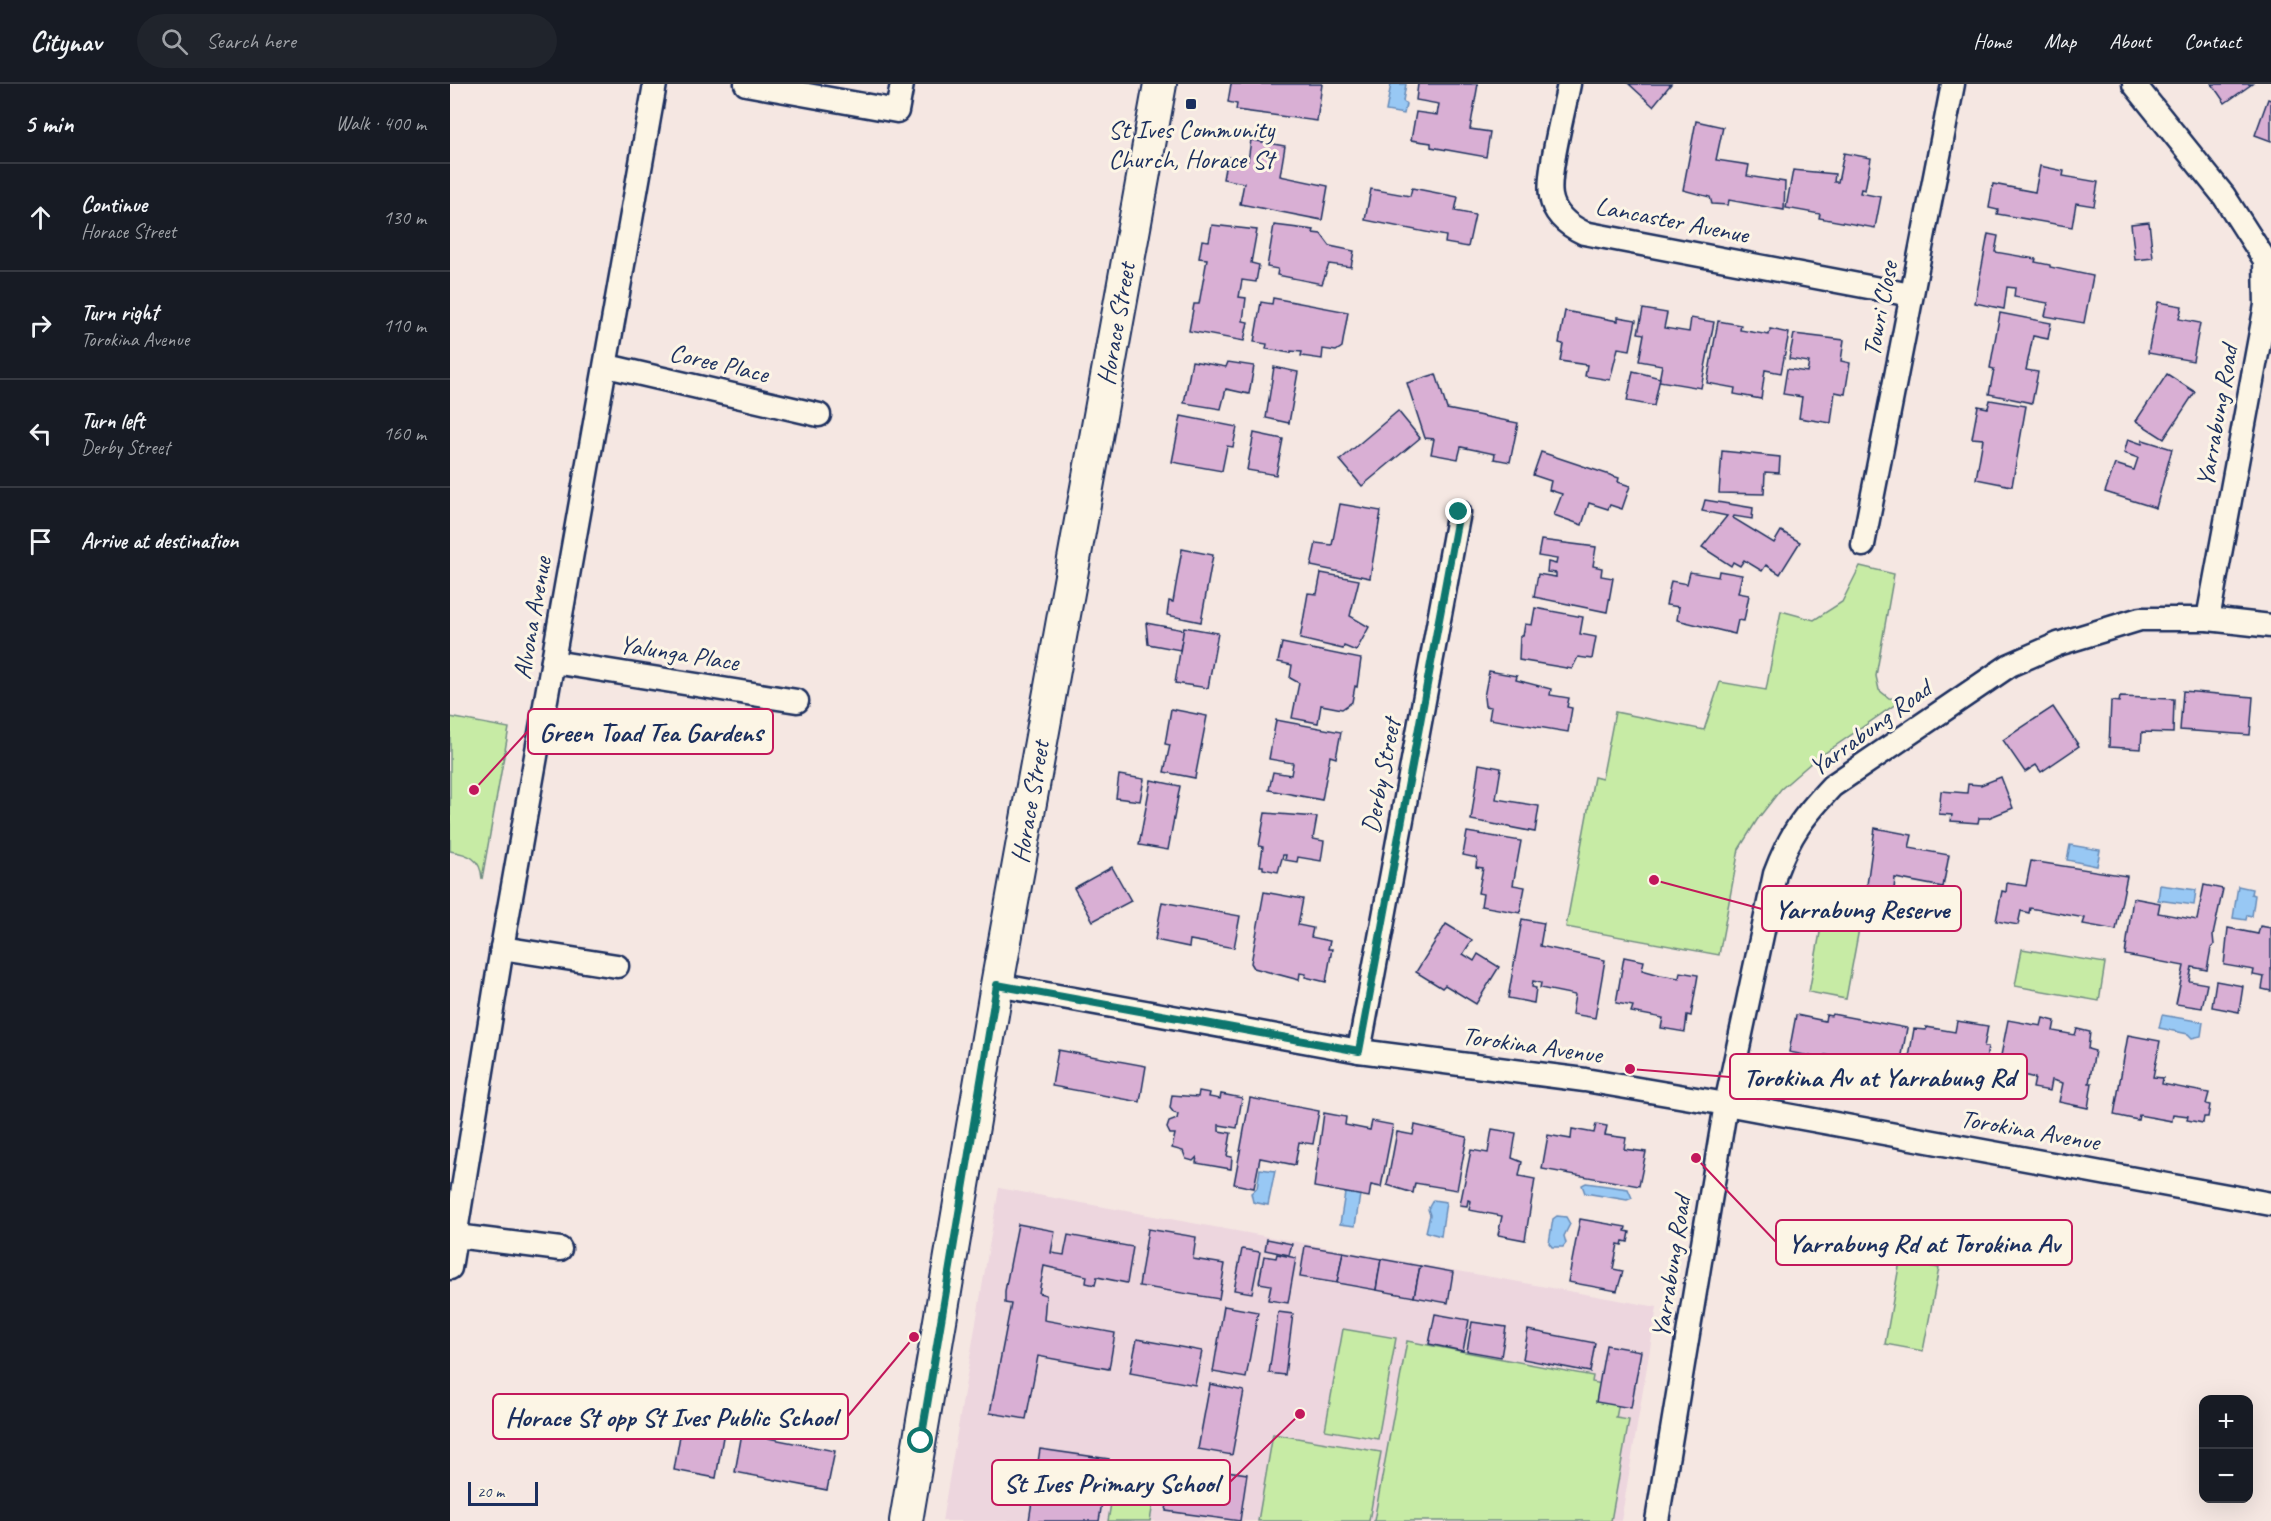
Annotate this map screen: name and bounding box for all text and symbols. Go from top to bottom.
search box [137,14,557,68]
text: Citynav [30,24,101,59]
icon: search [158,25,191,58]
text: Search here [206,27,296,55]
text: Home [1973,28,2011,54]
text: Map [2044,28,2076,54]
text: About [2109,28,2151,54]
text: Contact [2184,28,2241,54]
marker: St Ives Community Church, Horace St [1184,97,1198,111]
text: 5 min [24,107,73,140]
text: Walk · 400 m [336,111,426,136]
place label: St Ives Community Church, Horace St [1108,113,1277,176]
street label: Lancaster Avenue [1593,189,1753,251]
text: Continue [81,191,147,219]
icon: ahead [24,201,57,234]
text: 130 m [383,205,426,230]
text: Horace Street [81,219,176,244]
street label: Towri Close [1855,256,1906,359]
street label: Horace Street [1089,258,1143,388]
text: Turn right [81,299,158,327]
icon: right [24,309,57,342]
text: 110 m [383,313,426,338]
text: Torokina Avenue [81,327,189,352]
street label: Coree Place [666,336,773,391]
street label: Yarrabung Road [2188,339,2246,490]
text: Turn left [81,407,145,435]
icon: left [24,417,57,450]
text: 160 m [383,421,426,446]
text: Derby Street [81,435,170,460]
route end [1445,498,1471,524]
icon: arrive [24,525,57,558]
text: Arrive at destination [81,527,238,555]
street label: Alvona Avenue [505,553,559,682]
street label: Yalunga Place [617,627,742,679]
street label: Yarrabung Road [1802,670,1941,784]
callout: Green Toad Tea Gardens [528,709,773,754]
street label: Derby Street [1354,713,1409,836]
text: Green Toad Tea Gardens [539,715,765,749]
street label: Horace Street [1003,736,1057,866]
callout: Yarrabung Reserve [1762,886,1961,931]
text: Yarrabung Reserve [1775,892,1951,926]
street label: Torokina Avenue [1460,1019,1606,1071]
callout: Torokina Av at Yarrabung Rd [1730,1054,2027,1099]
text: Torokina Av at Yarrabung Rd [1743,1060,2020,1094]
street label: Torokina Avenue [1958,1102,2105,1159]
street label: Yarrabung Road [1643,1190,1699,1340]
callout: Yarrabung Rd at Torokina Av [1776,1220,2072,1265]
text: Yarrabung Rd at Torokina Av [1788,1226,2063,1260]
callout: Horace St opp St Ives Public School [493,1394,848,1439]
map controls [2199,1395,2253,1503]
button: + [2199,1395,2253,1449]
text: Horace St opp St Ives Public School [505,1400,842,1434]
route start [907,1427,933,1453]
button: − [2199,1449,2253,1503]
callout: St Ives Primary School [992,1460,1230,1505]
text: St Ives Primary School [1003,1466,1224,1500]
scale bar [468,1479,538,1506]
text: 20 m [477,1482,504,1502]

